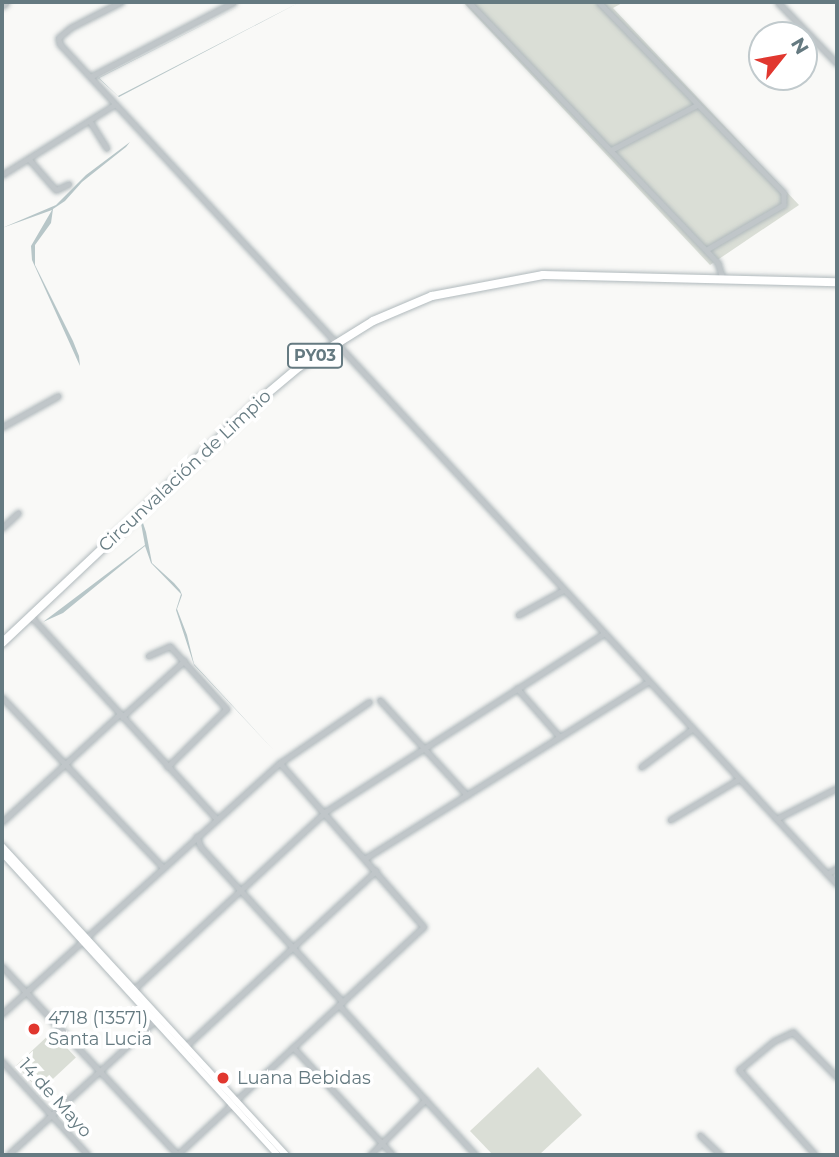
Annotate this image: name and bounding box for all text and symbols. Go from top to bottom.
north arrow [748,21,818,91]
text: N [786,33,814,58]
road number: PY03 [287,344,343,368]
street label: Circunvalación de Limpio [94,385,276,557]
place label: 4718 (13571) Santa Lucia [48,1008,152,1050]
marker: 4718 (13571) Santa Lucia [26,1021,42,1037]
street label: 14 de Mayo [14,1054,96,1142]
place label: Luana Bebidas [237,1067,371,1089]
marker: Luana Bebidas [215,1070,231,1086]

